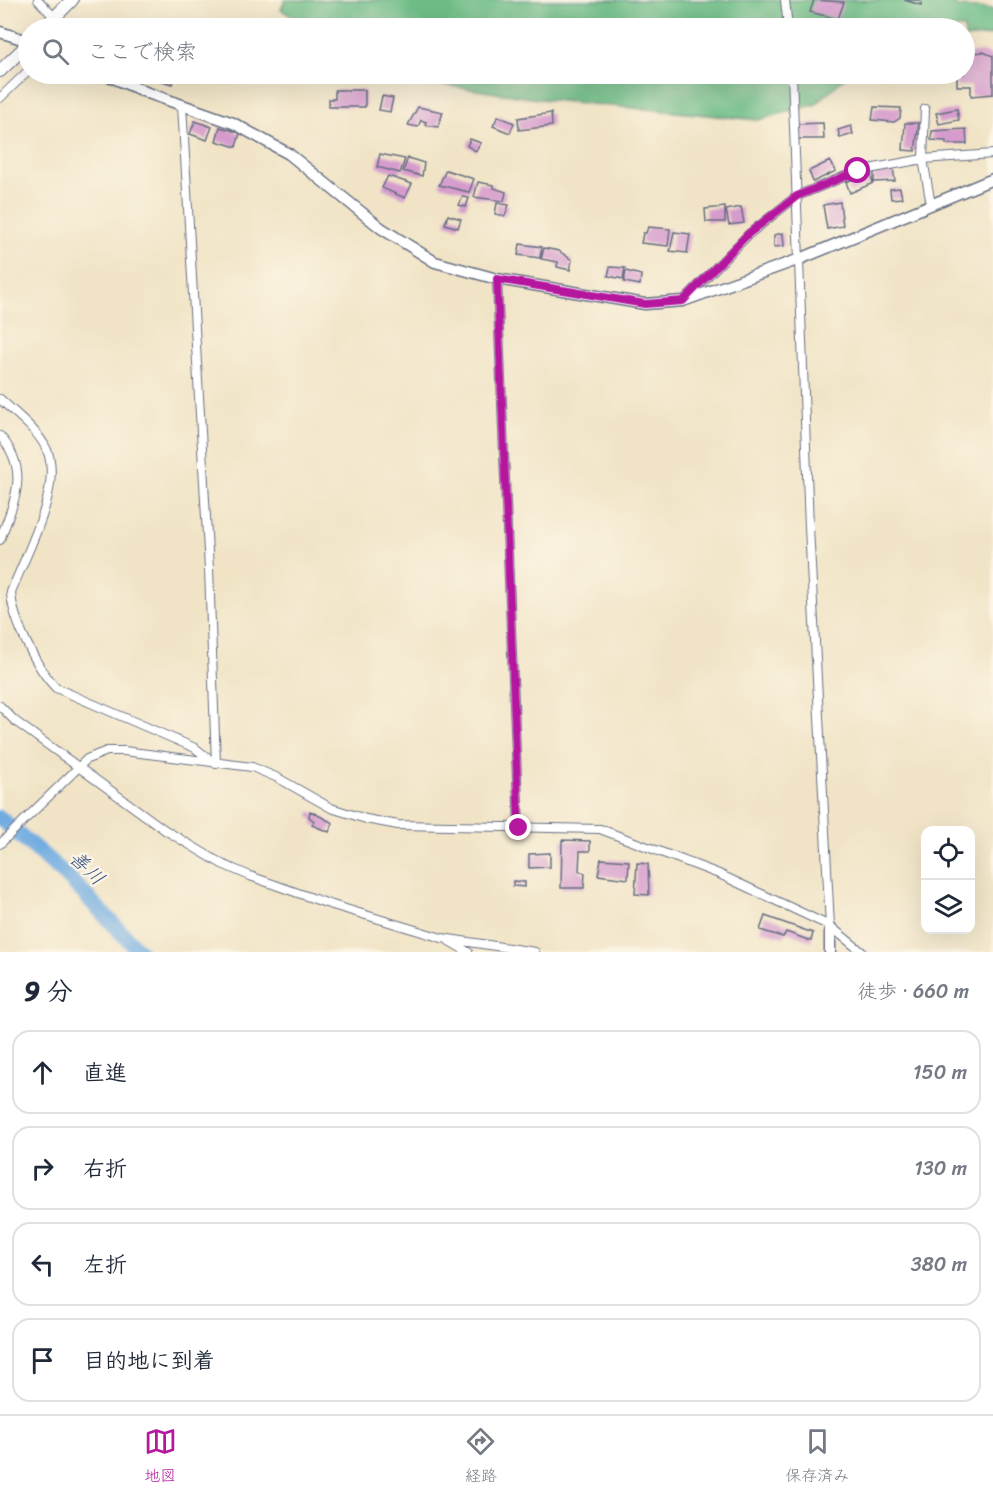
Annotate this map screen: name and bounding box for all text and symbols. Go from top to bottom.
search box [18,18,975,84]
text: ここで検索 [87,32,197,71]
icon: search [39,35,72,68]
route start [844,157,870,183]
route end [505,814,531,840]
map controls [921,826,975,934]
button: locate [921,826,975,880]
water label: 善川 [60,842,114,894]
button: layers [921,880,975,934]
text: 9 分 [24,968,73,1014]
text: 徒歩 · 660 m [857,974,969,1009]
text: 直進 [83,1053,127,1092]
text: 150 m [913,1055,967,1090]
icon: ahead [26,1056,59,1089]
text: 右折 [83,1149,127,1188]
text: 130 m [914,1151,967,1186]
icon: right [26,1152,59,1185]
text: 左折 [83,1245,127,1284]
text: 380 m [911,1247,967,1282]
icon: left [26,1248,59,1281]
text: 目的地に到着 [83,1341,215,1380]
icon: arrive [26,1344,59,1377]
tab: 地図 [144,1425,177,1490]
tab: 経路 [464,1425,497,1490]
tab: 保存済み [785,1425,849,1490]

